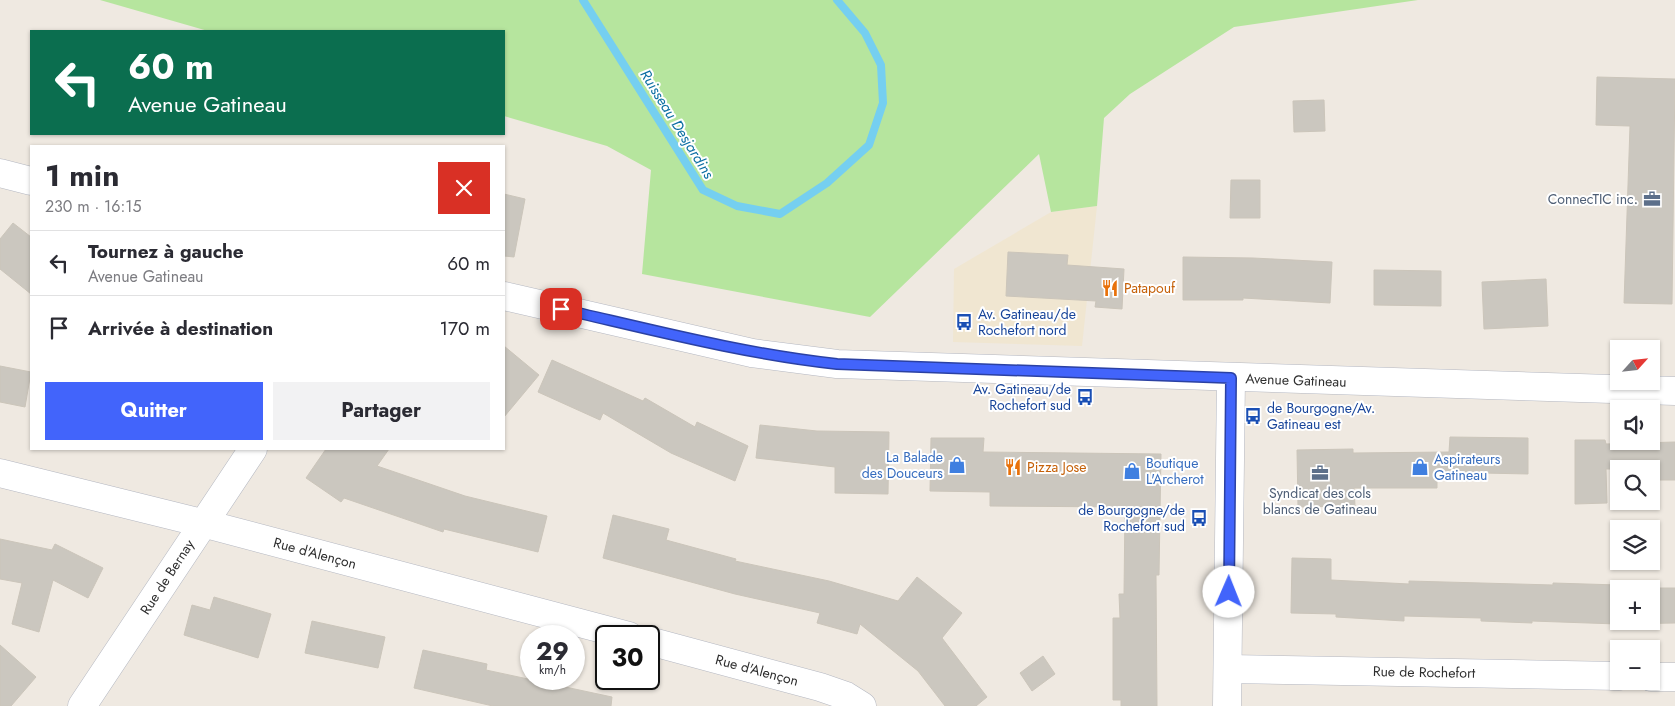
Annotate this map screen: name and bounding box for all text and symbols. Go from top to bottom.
text: 60 m [128,42,214,92]
icon: left [45,50,110,115]
water label: Ruisseau Desjardins [635,65,720,183]
text: Avenue Gatineau [128,88,287,120]
text: 1 min [45,154,119,197]
button: close [438,162,490,214]
place label: ConnecTIC inc. [1548,189,1638,209]
office icon: ConnecTIC inc. [1642,189,1662,209]
text: 230 m · 16:15 [45,195,142,218]
text: Tournez à gauche [88,238,244,265]
icon: left [45,249,73,277]
text: 60 m [447,250,490,277]
text: Avenue Gatineau [88,265,203,288]
restaurant icon: Patapouf [1100,278,1120,298]
place label: Patapouf [1124,278,1176,298]
pin [540,288,582,330]
icon: arrive [547,295,575,323]
place label: Av. Gatineau/de Rochefort nord [978,304,1076,340]
bus stop icon: Av. Gatineau/de Rochefort nord [954,312,974,332]
icon: arrive [45,314,73,342]
text: Arrivée à destination [88,315,273,342]
text: 170 m [440,315,490,342]
north arrow [1610,340,1660,390]
map controls [1610,340,1660,690]
street label: Avenue Gatineau [1245,368,1347,392]
place label: Av. Gatineau/de Rochefort sud [973,379,1071,415]
button: Quitter [45,382,263,440]
button: Partager [273,382,490,440]
bus stop icon: Av. Gatineau/de Rochefort sud [1075,387,1095,407]
place label: de Bourgogne/Av. Gatineau est [1267,398,1375,434]
button: sound [1610,400,1660,450]
bus stop icon: de Bourgogne/Av. Gatineau est [1243,406,1263,426]
place label: La Balade des Douceurs [862,447,943,483]
place label: Aspirateurs Gatineau [1434,449,1501,485]
place label: Boutique L'Archerot [1146,453,1204,489]
shop icon: La Balade des Douceurs [947,455,967,475]
restaurant icon: Pizza Jose [1003,457,1023,477]
place label: Pizza Jose [1027,457,1086,477]
shop icon: Aspirateurs Gatineau [1410,457,1430,477]
button: search [1610,460,1660,510]
shop icon: Boutique L'Archerot [1122,461,1142,481]
office icon: Syndicat des cols blancs de Gatineau [1310,463,1330,483]
place label: Syndicat des cols blancs de Gatineau [1263,483,1377,519]
place label: de Bourgogne/de Rochefort sud [1078,500,1185,536]
bus stop icon: de Bourgogne/de Rochefort sud [1189,508,1209,528]
button: layers [1610,520,1660,570]
street label: Rue d'Alençon [271,532,359,574]
street label: Rue de Bernay [135,535,199,619]
position arrow [1202,565,1254,617]
button: + [1610,580,1660,630]
speed limit sign: 30 [595,625,660,690]
text: 29 [536,633,569,669]
button: − [1610,640,1660,690]
street label: Rue d'Alençon [713,649,801,691]
text: km/h [539,661,566,679]
street label: Rue de Rochefort [1373,661,1476,683]

